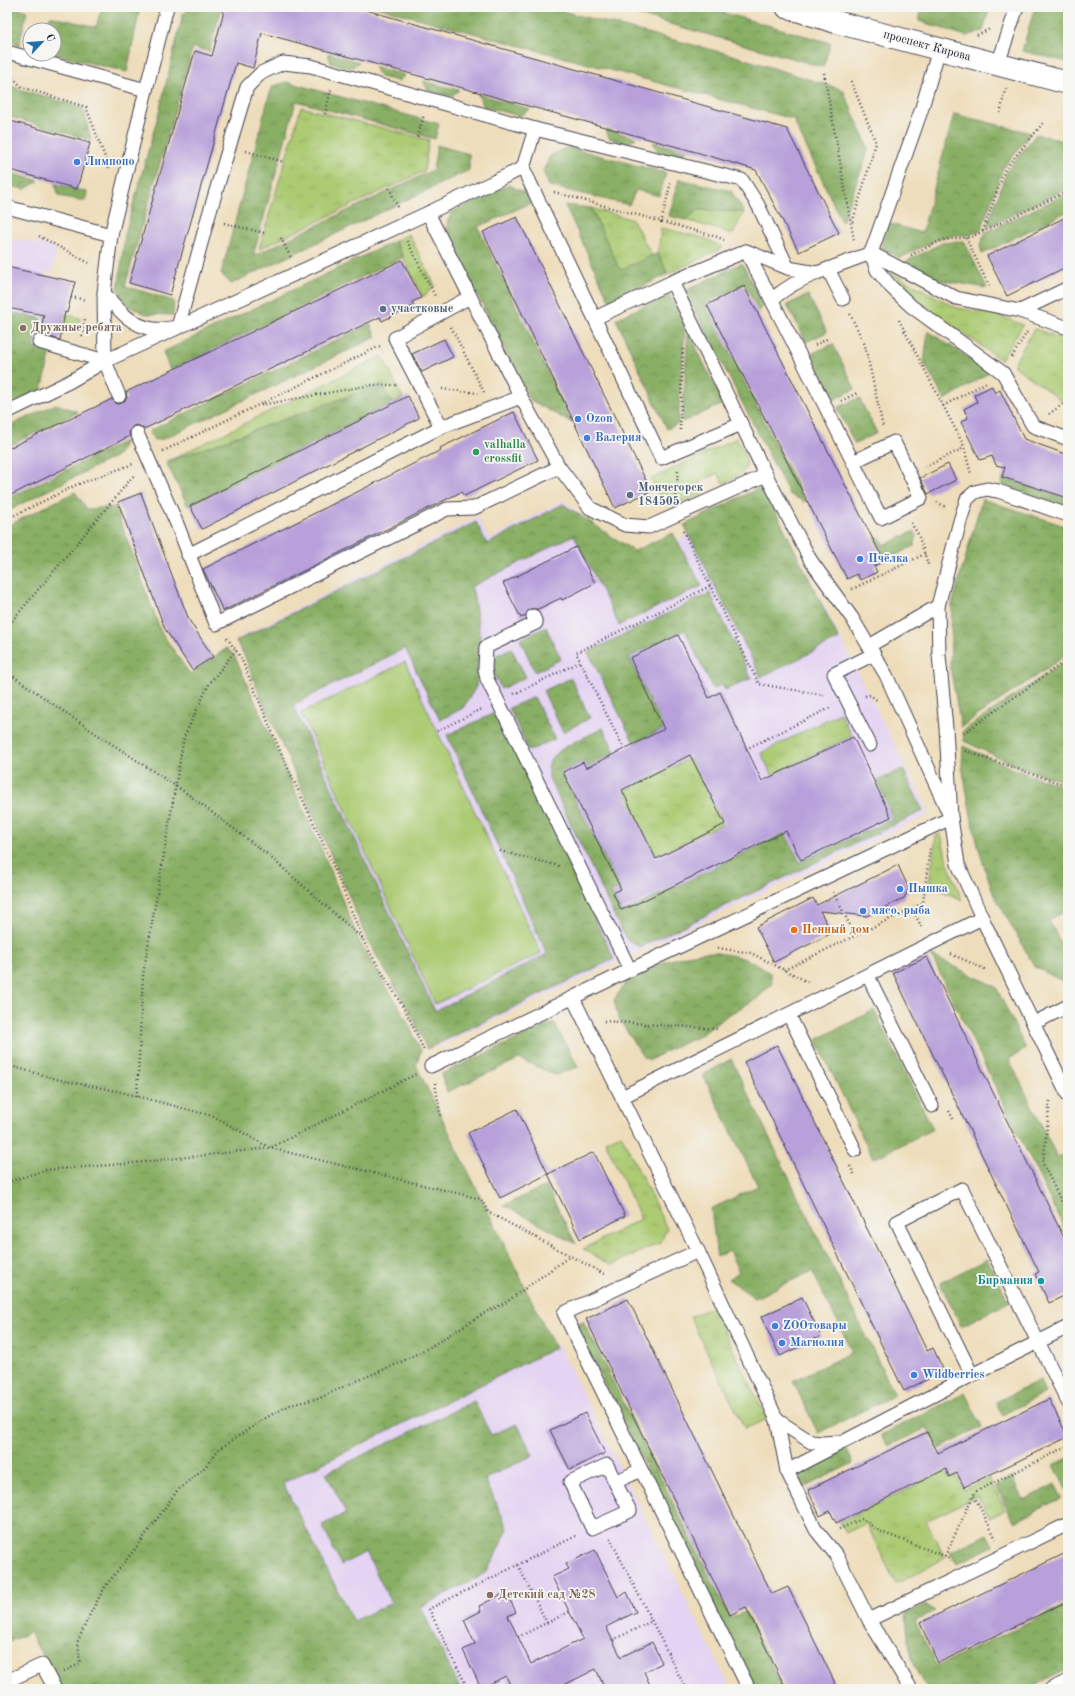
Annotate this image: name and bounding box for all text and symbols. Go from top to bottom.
north arrow [22,22,62,62]
street label: проспект Кирова [882,29,972,63]
text: С [43,33,56,44]
place label: Лимпопо [85,156,135,168]
marker: Лимпопо [72,157,82,167]
place label: участковые [391,303,454,315]
marker: участковые [378,304,388,314]
place label: Дружные ребята [31,322,122,334]
marker: Дружные ребята [18,323,28,333]
place label: Ozon [586,413,613,425]
marker: Ozon [573,414,583,424]
place label: Валерия [595,432,641,444]
marker: Валерия [582,433,592,443]
place label: valhalla crossfit [484,439,526,465]
marker: valhalla crossfit [471,447,481,457]
place label: Мончегорск 184505 [638,482,704,508]
marker: Мончегорск 184505 [625,490,635,500]
place label: Пчёлка [868,553,908,565]
marker: Пчёлка [855,554,865,564]
place label: Пышка [908,883,948,895]
marker: Пышка [895,884,905,894]
place label: мясо, рыба [871,905,930,917]
marker: мясо, рыба [858,906,868,916]
place label: Пенный дом [802,924,870,936]
marker: Пенный дом [789,925,799,935]
place label: Бирмания [977,1275,1033,1287]
marker: Бирмания [1036,1276,1046,1286]
place label: ZOOтовары [783,1320,847,1332]
marker: ZOOтовары [770,1321,780,1331]
place label: Магнолия [790,1337,844,1349]
marker: Магнолия [777,1338,787,1348]
place label: Wildberries [922,1369,985,1381]
marker: Wildberries [909,1370,919,1380]
place label: Детский сад №28 [498,1589,595,1601]
marker: Детский сад №28 [485,1590,495,1600]

